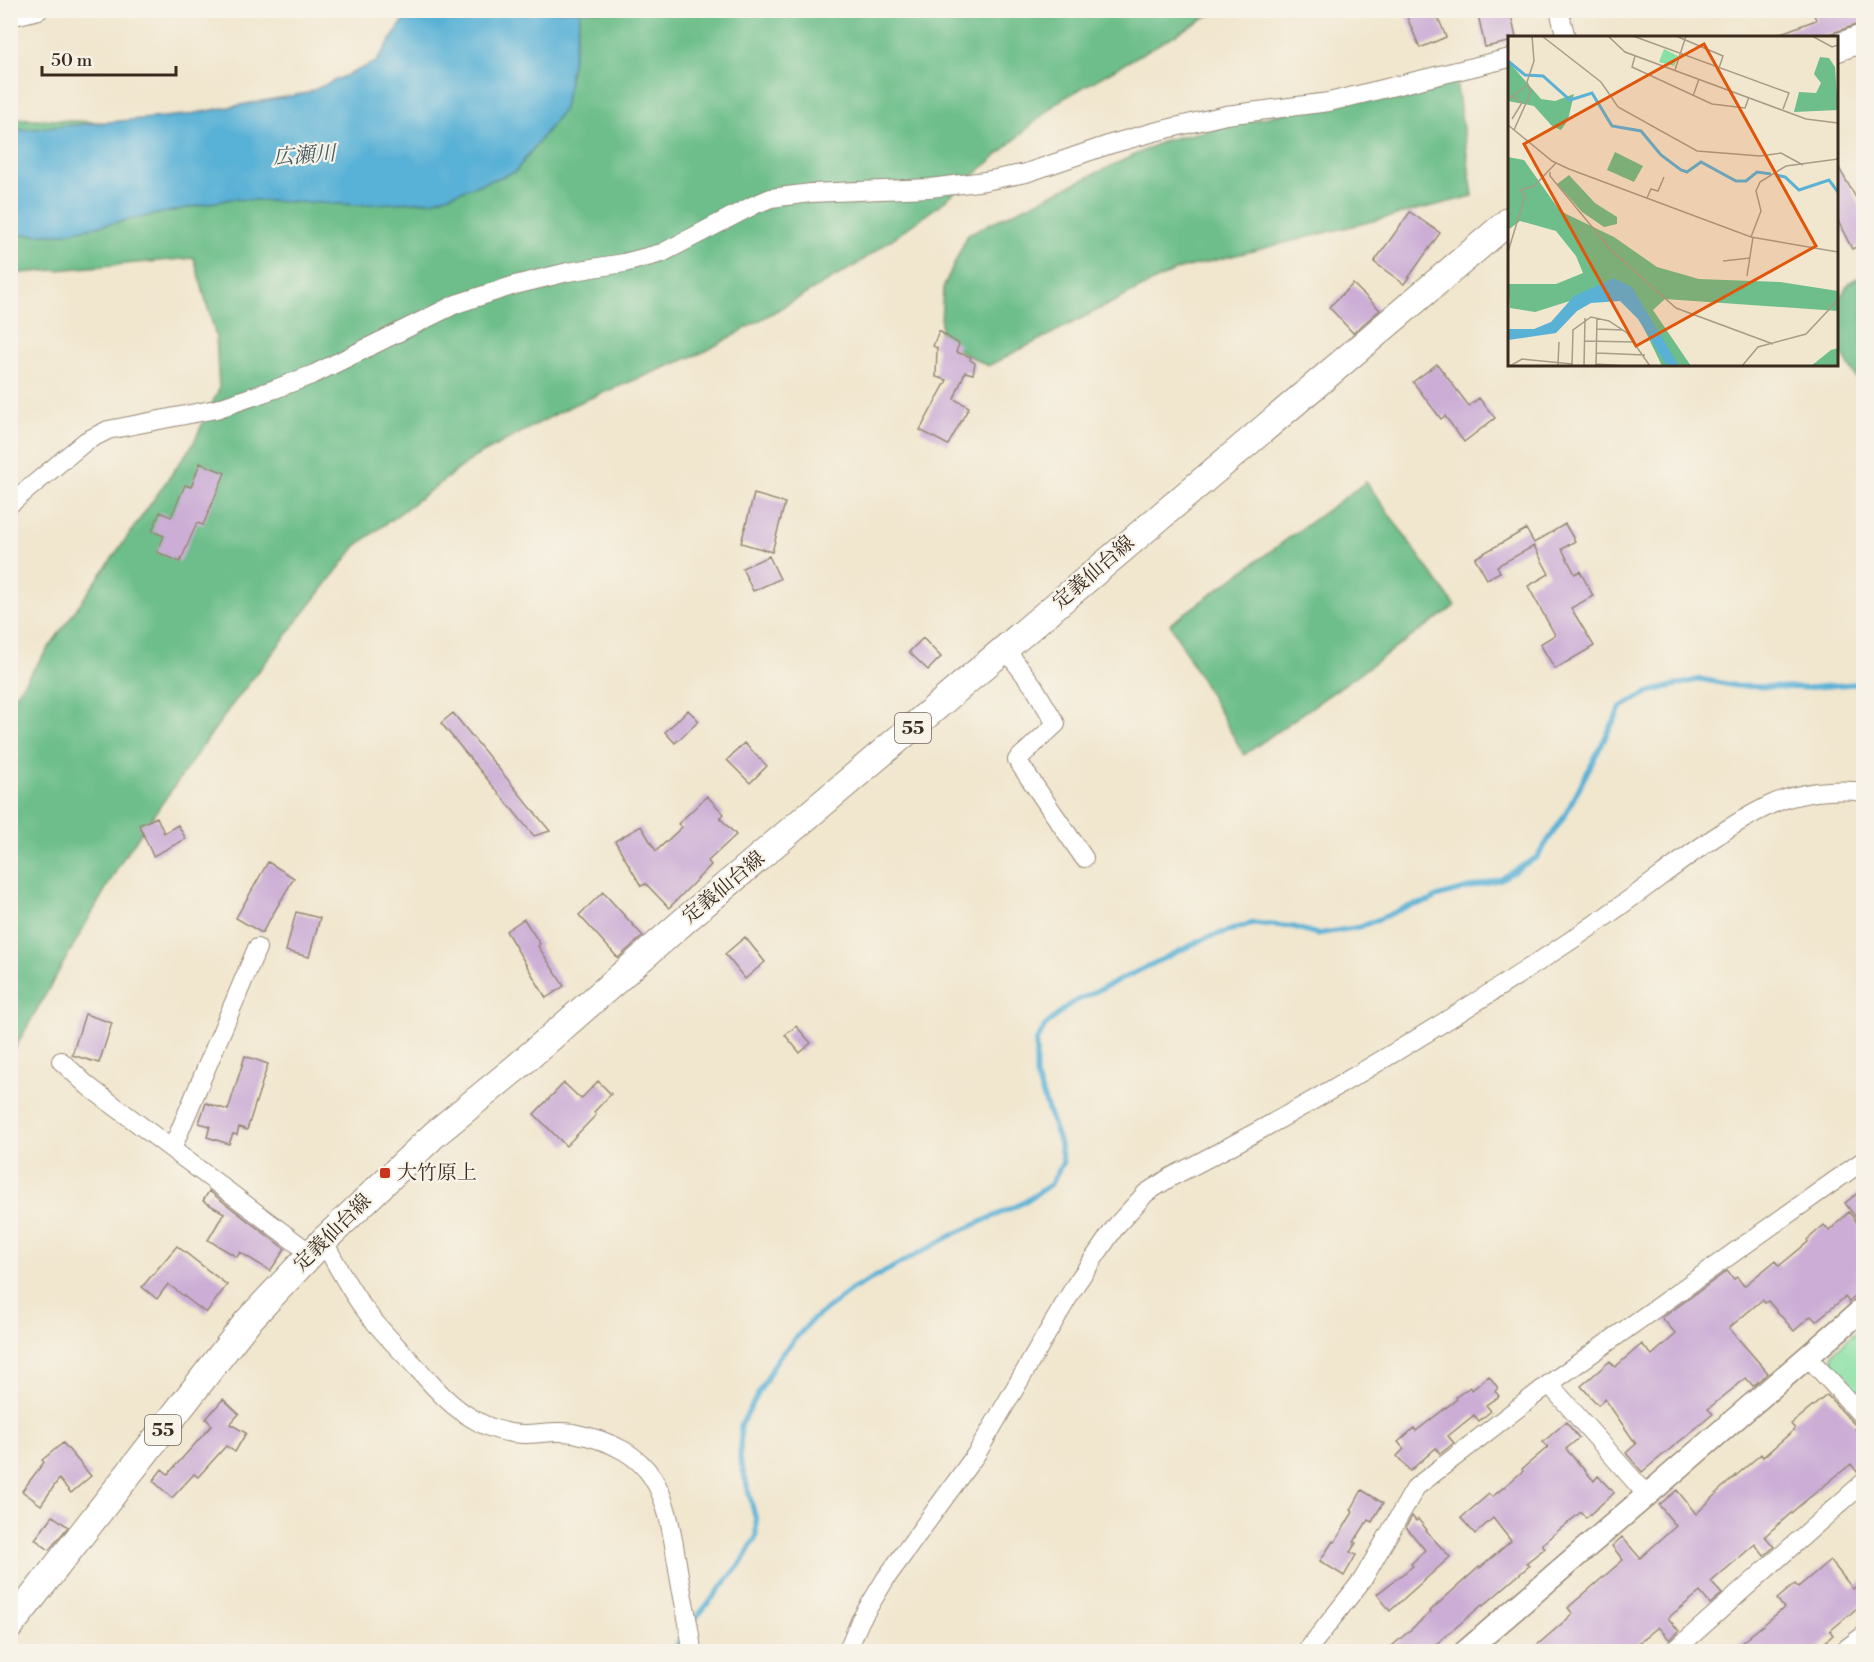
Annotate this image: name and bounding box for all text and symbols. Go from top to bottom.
inset map [1508,36,1838,366]
scale bar [42,39,176,77]
text: 50 m [51,49,93,72]
water label: 広瀬川 [272,141,338,171]
street label: 定義仙台線 [1048,531,1140,615]
road number: 55 [895,713,931,743]
street label: 定義仙台線 [678,846,770,930]
place label: 大竹原上 [397,1161,477,1186]
marker: 大竹原上 [378,1166,392,1180]
street label: 定義仙台線 [289,1189,377,1277]
road number: 55 [145,1415,181,1445]

